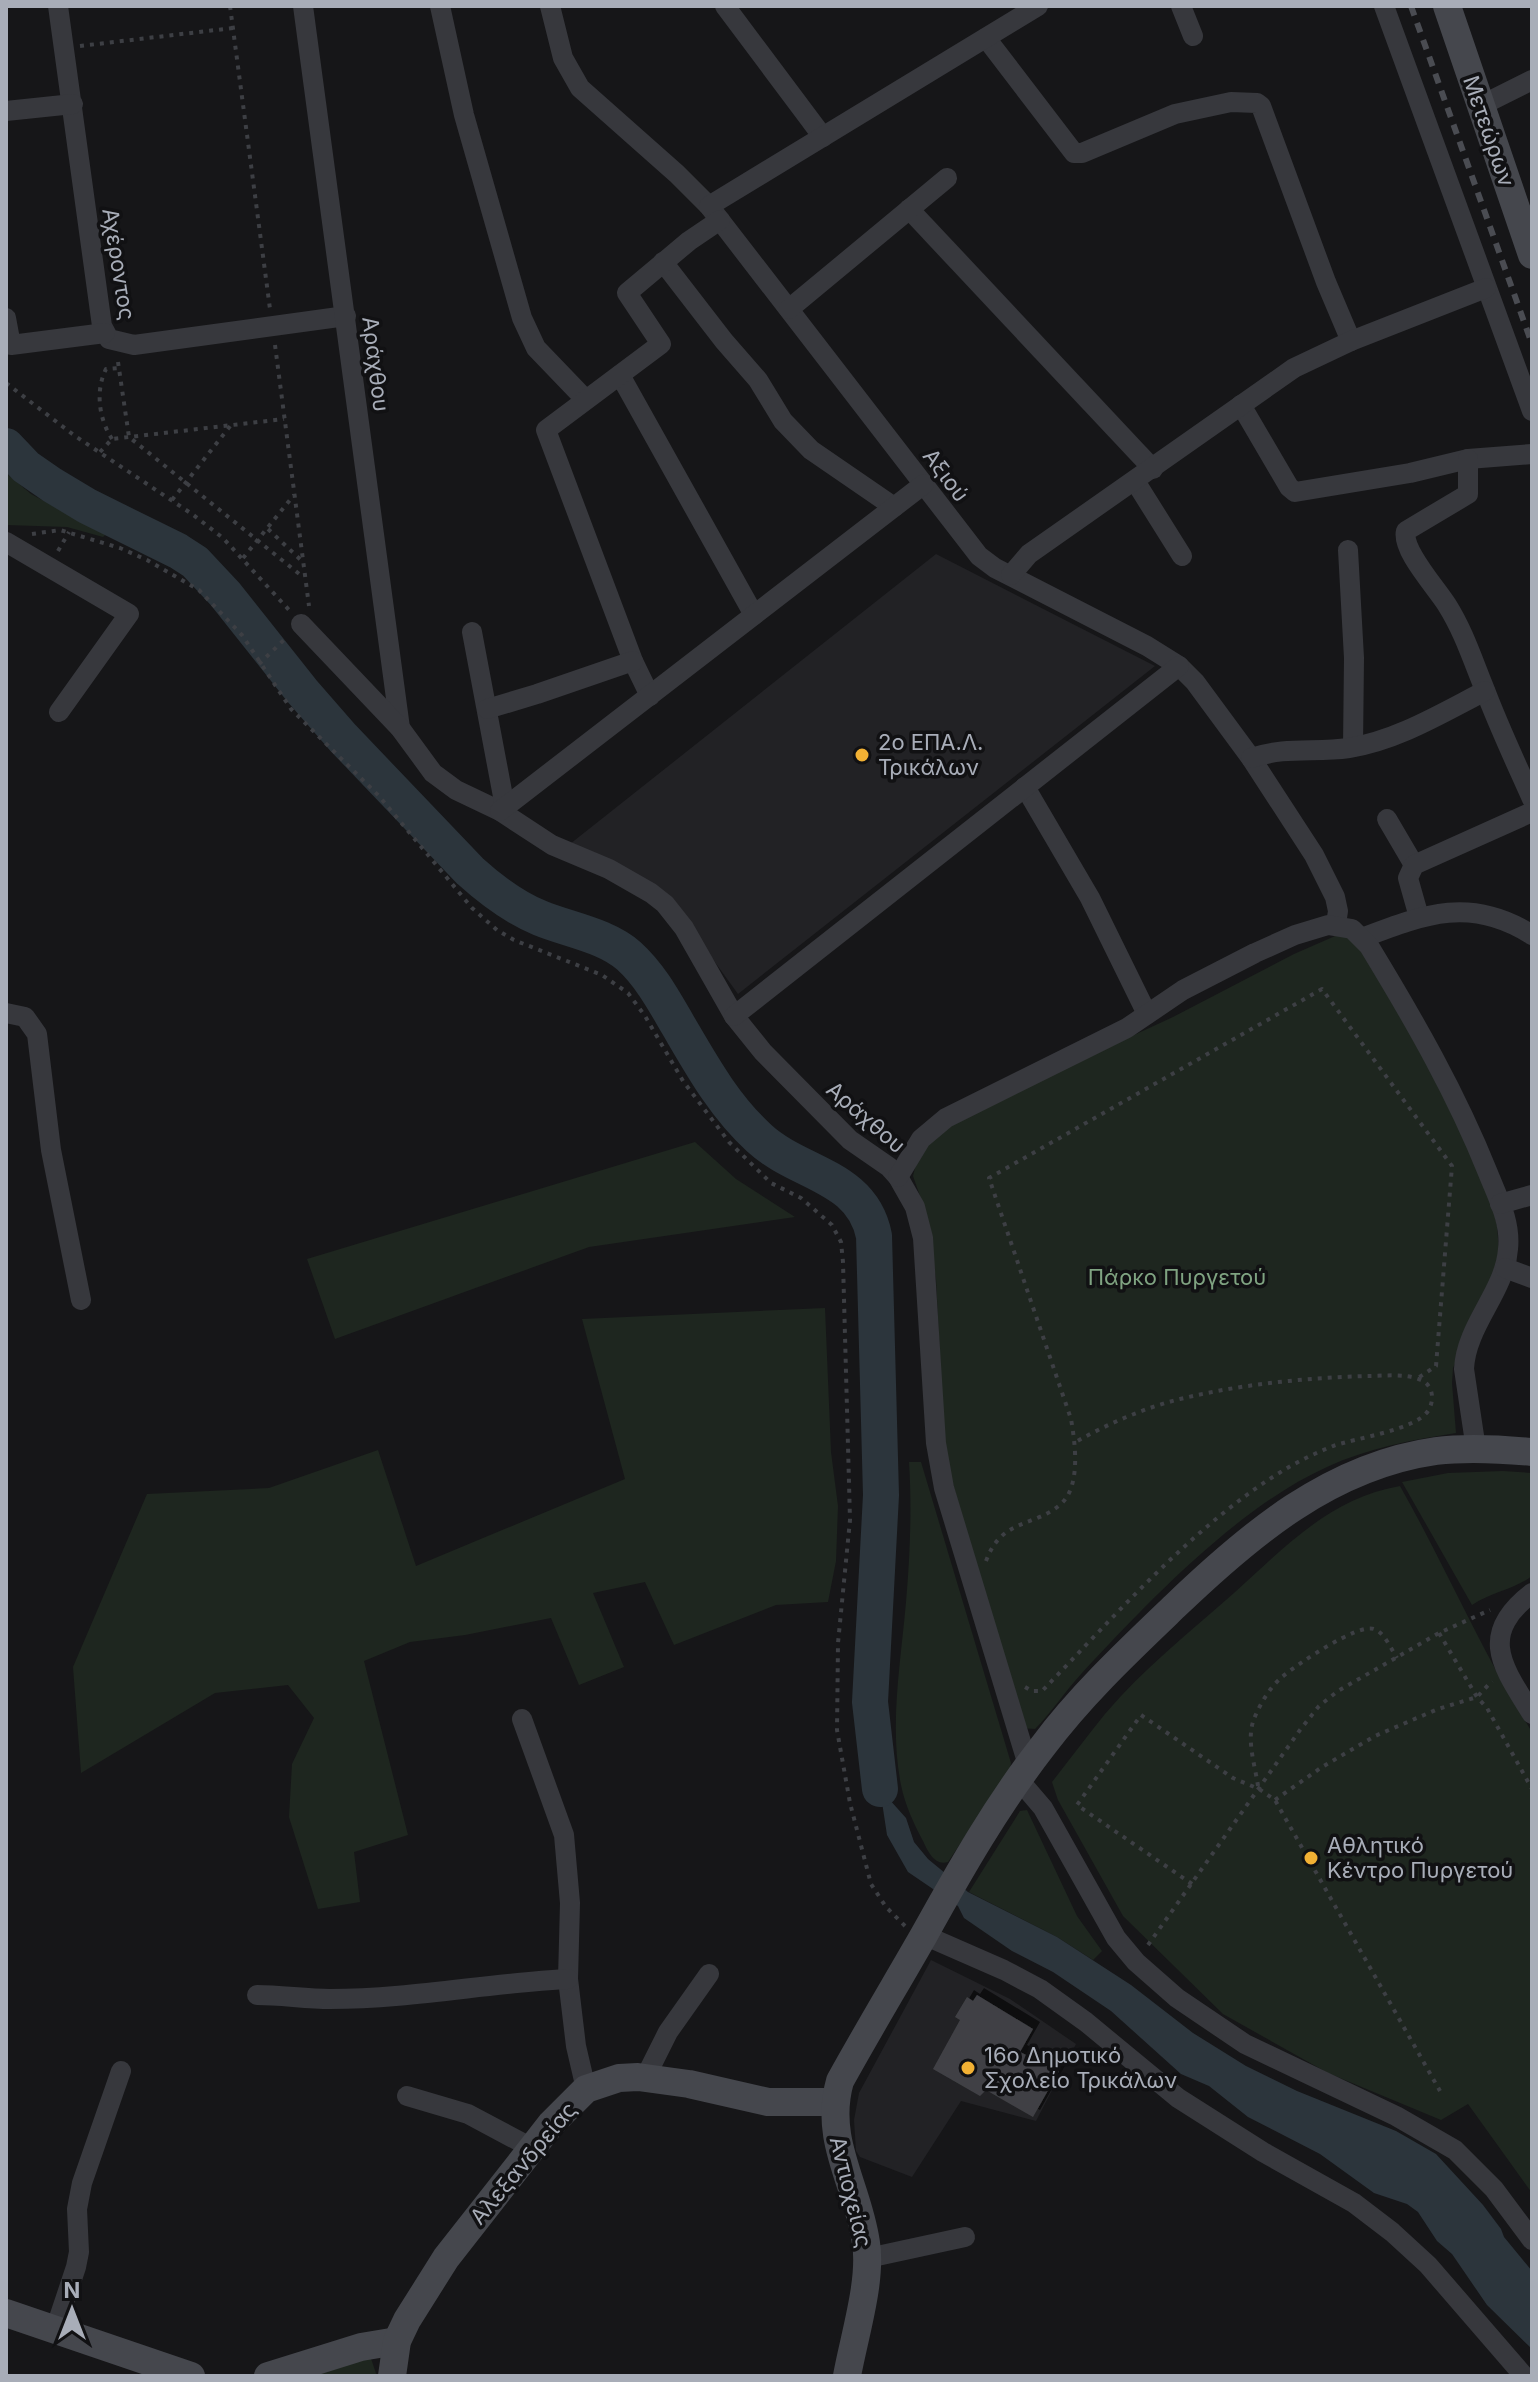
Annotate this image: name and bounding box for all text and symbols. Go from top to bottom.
street label: Μετεώρων [1458,72,1520,190]
street label: Αχέροντος [97,206,141,322]
street label: Αράχθου [357,315,395,413]
street label: Αξιού [918,443,974,507]
place label: 2ο ΕΠΑ.Λ. Τρικάλων [878,729,983,780]
marker: 2ο ΕΠΑ.Λ. Τρικάλων [853,746,871,764]
street label: Αράχθου [821,1076,911,1158]
park label: Πάρκο Πυργετού [1088,1264,1266,1290]
place label: Αθλητικό Κέντρο Πυργετού [1327,1832,1513,1883]
marker: Αθλητικό Κέντρο Πυργετού [1302,1849,1320,1867]
place label: 16ο Δημοτικό Σχολείο Τρικάλων [984,2042,1177,2093]
marker: 16ο Δημοτικό Σχολείο Τρικάλων [959,2059,977,2077]
street label: Αλεξανδρείας [464,2097,582,2229]
street label: Αντιοχείας [825,2134,877,2250]
north arrow [32,2270,112,2350]
text: N [64,2277,80,2303]

